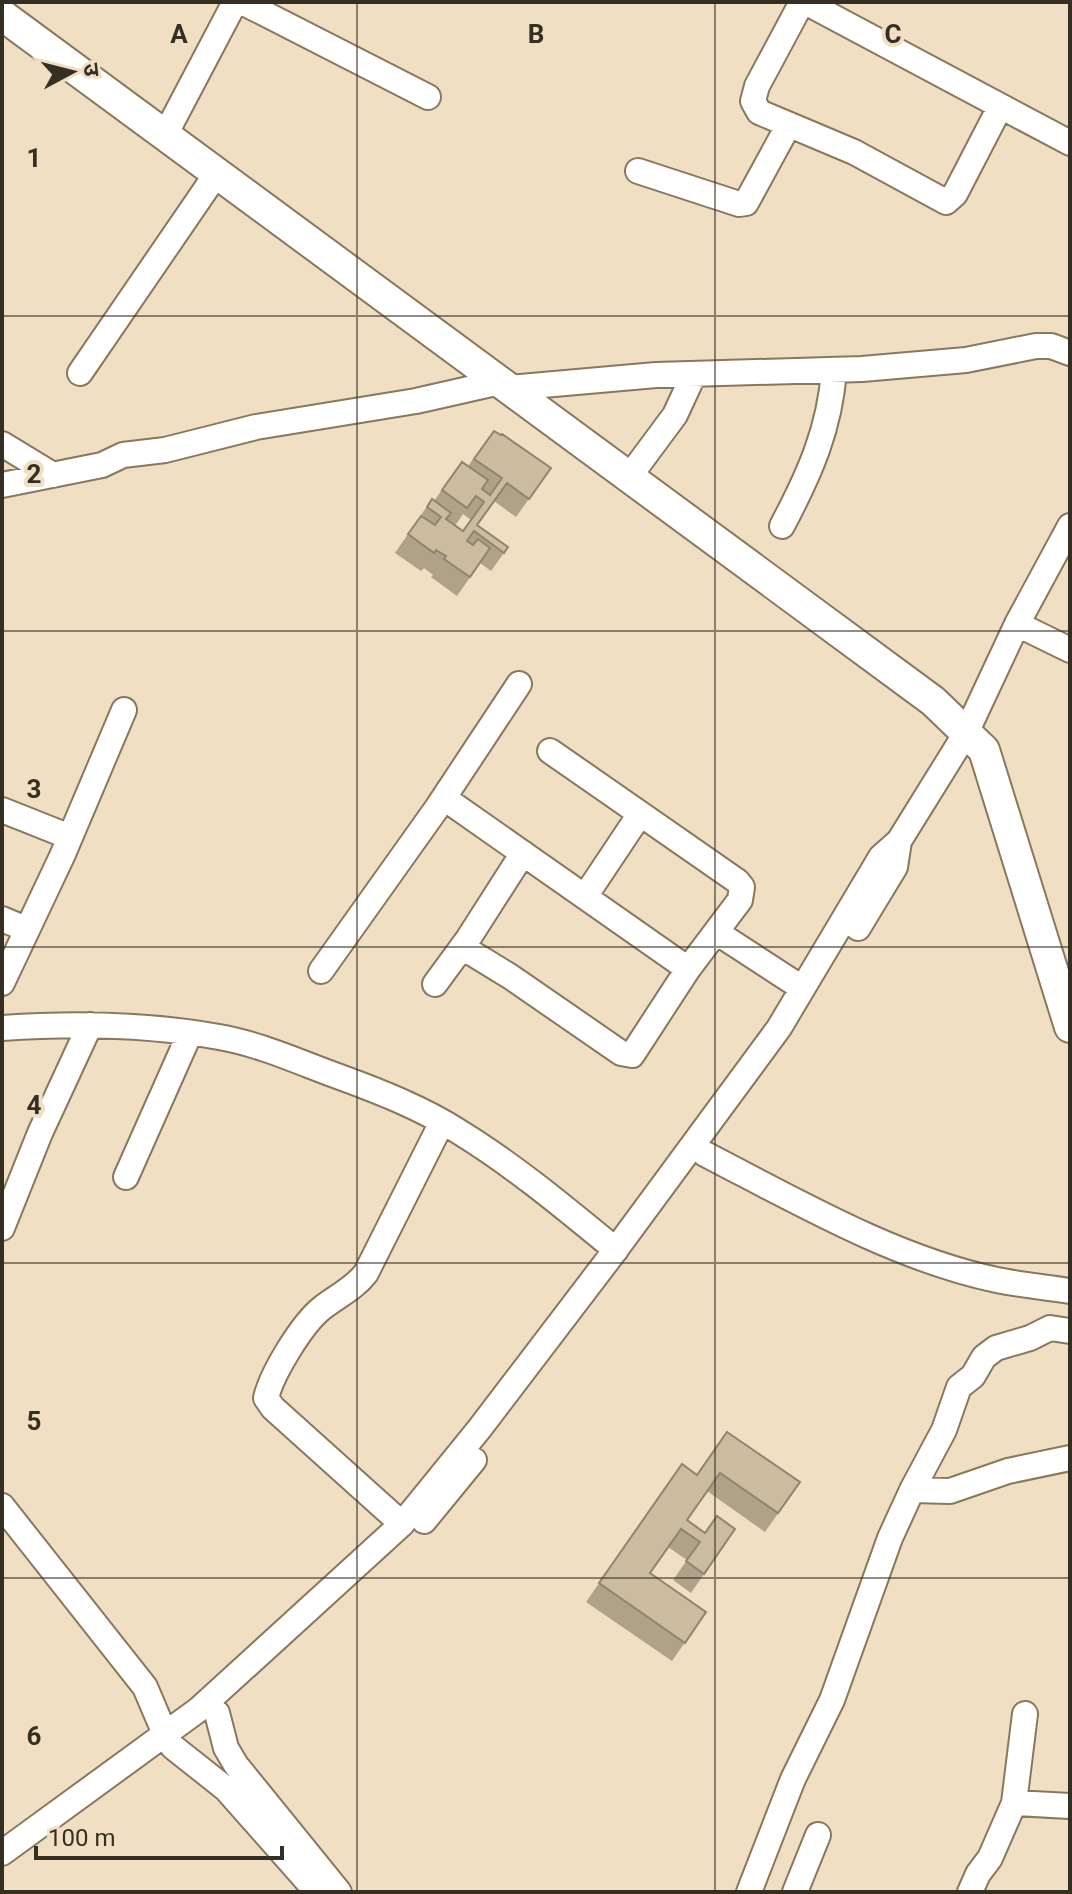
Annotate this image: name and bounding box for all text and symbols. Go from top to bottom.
text: A [170,19,188,49]
text: B [528,19,544,49]
text: C [884,19,902,49]
north arrow [32,32,112,112]
text: उ [78,62,105,79]
text: 1 [27,143,41,173]
text: 2 [27,459,41,489]
text: 3 [27,774,41,804]
text: 4 [27,1090,42,1120]
text: 5 [27,1406,41,1436]
text: 6 [27,1721,42,1751]
scale bar [36,1810,282,1860]
text: 100 m [48,1824,115,1852]

